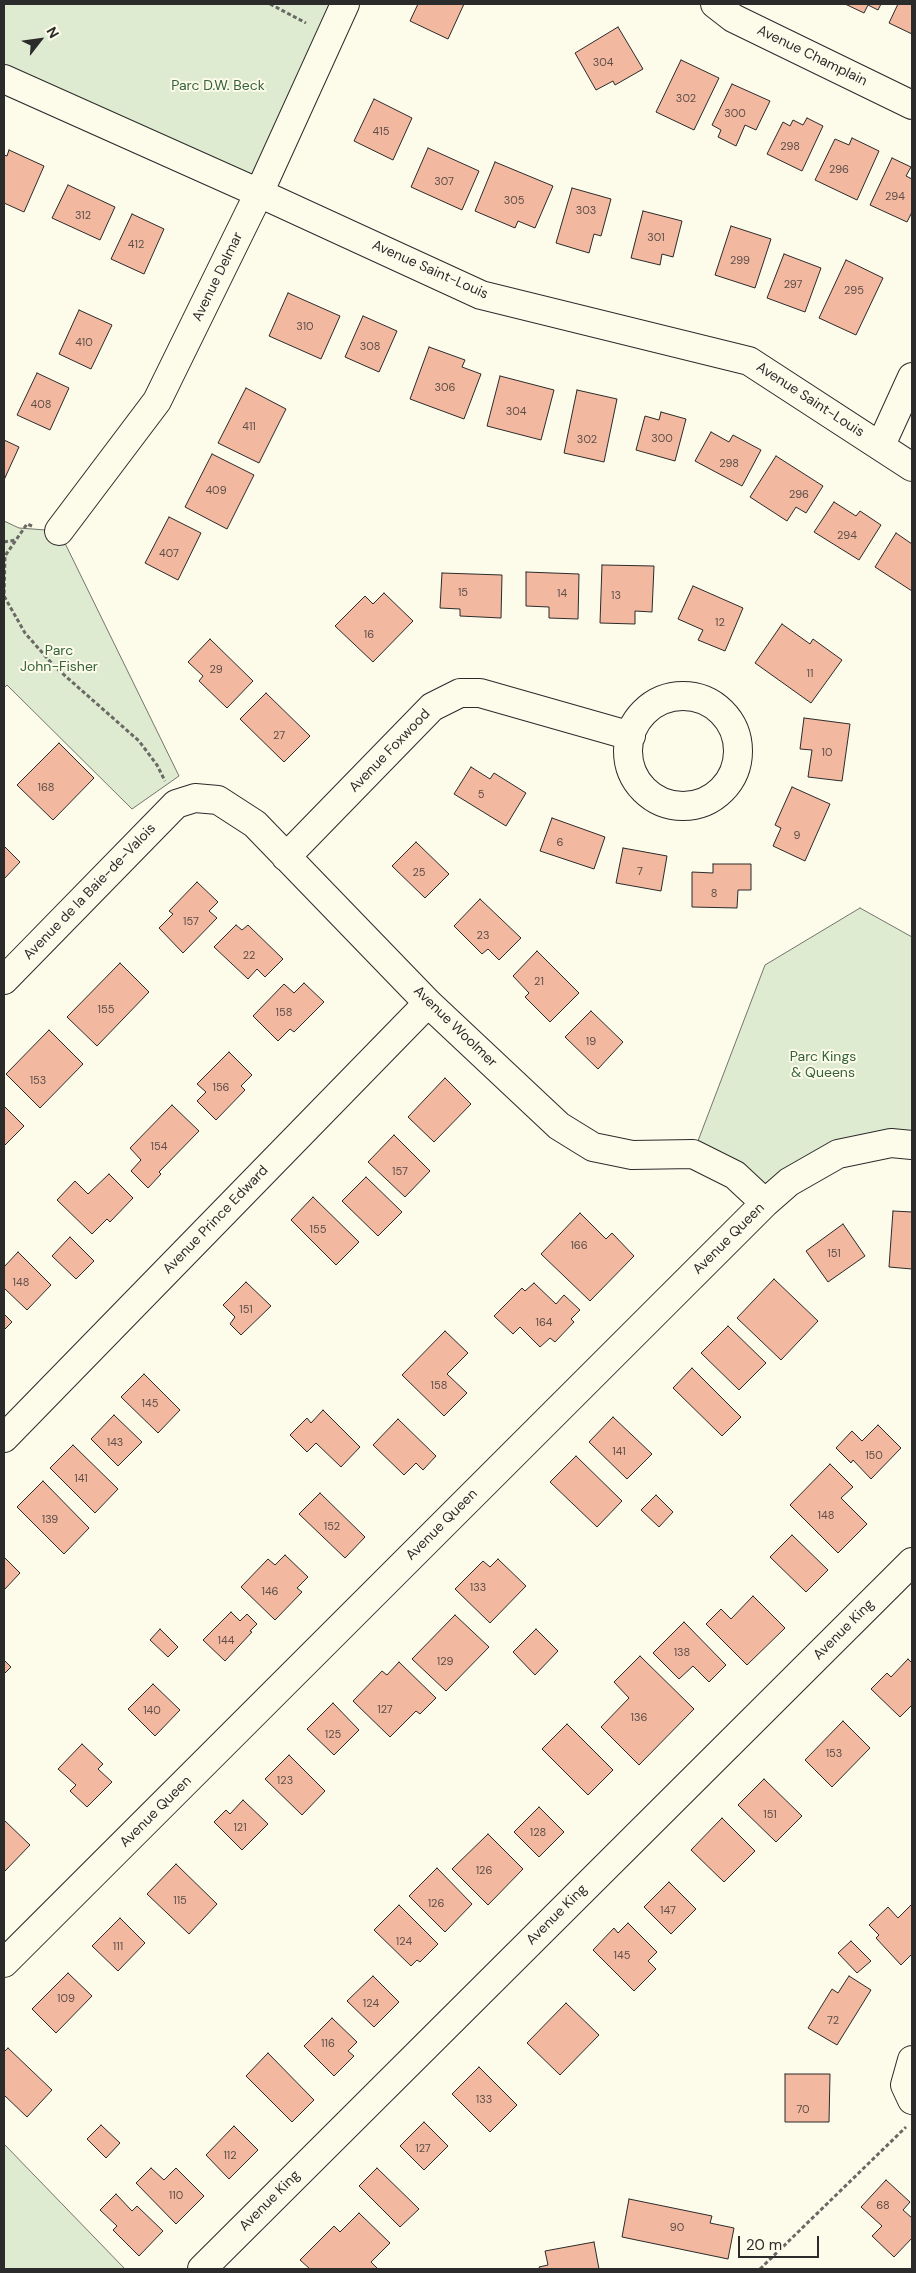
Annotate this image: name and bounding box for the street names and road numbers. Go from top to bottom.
street label: Avenue Champlain [754,22,870,90]
street label: Avenue Delmar [189,230,247,324]
street label: Avenue Saint-Louis [369,237,491,303]
street label: Avenue Saint-Louis [753,359,867,441]
street label: Avenue Foxwood [346,706,434,796]
street label: Avenue de la Baie-de-Valois [20,820,160,964]
street label: Avenue Woolmer [410,983,500,1071]
street label: Avenue Prince Edward [160,1162,272,1278]
street label: Avenue Queen [690,1200,768,1278]
street label: Avenue Queen [403,1486,481,1564]
street label: Avenue King [810,1596,878,1664]
street label: Avenue Queen [117,1773,195,1851]
street label: Avenue King [523,1881,591,1949]
street label: Avenue King [236,2167,304,2235]

